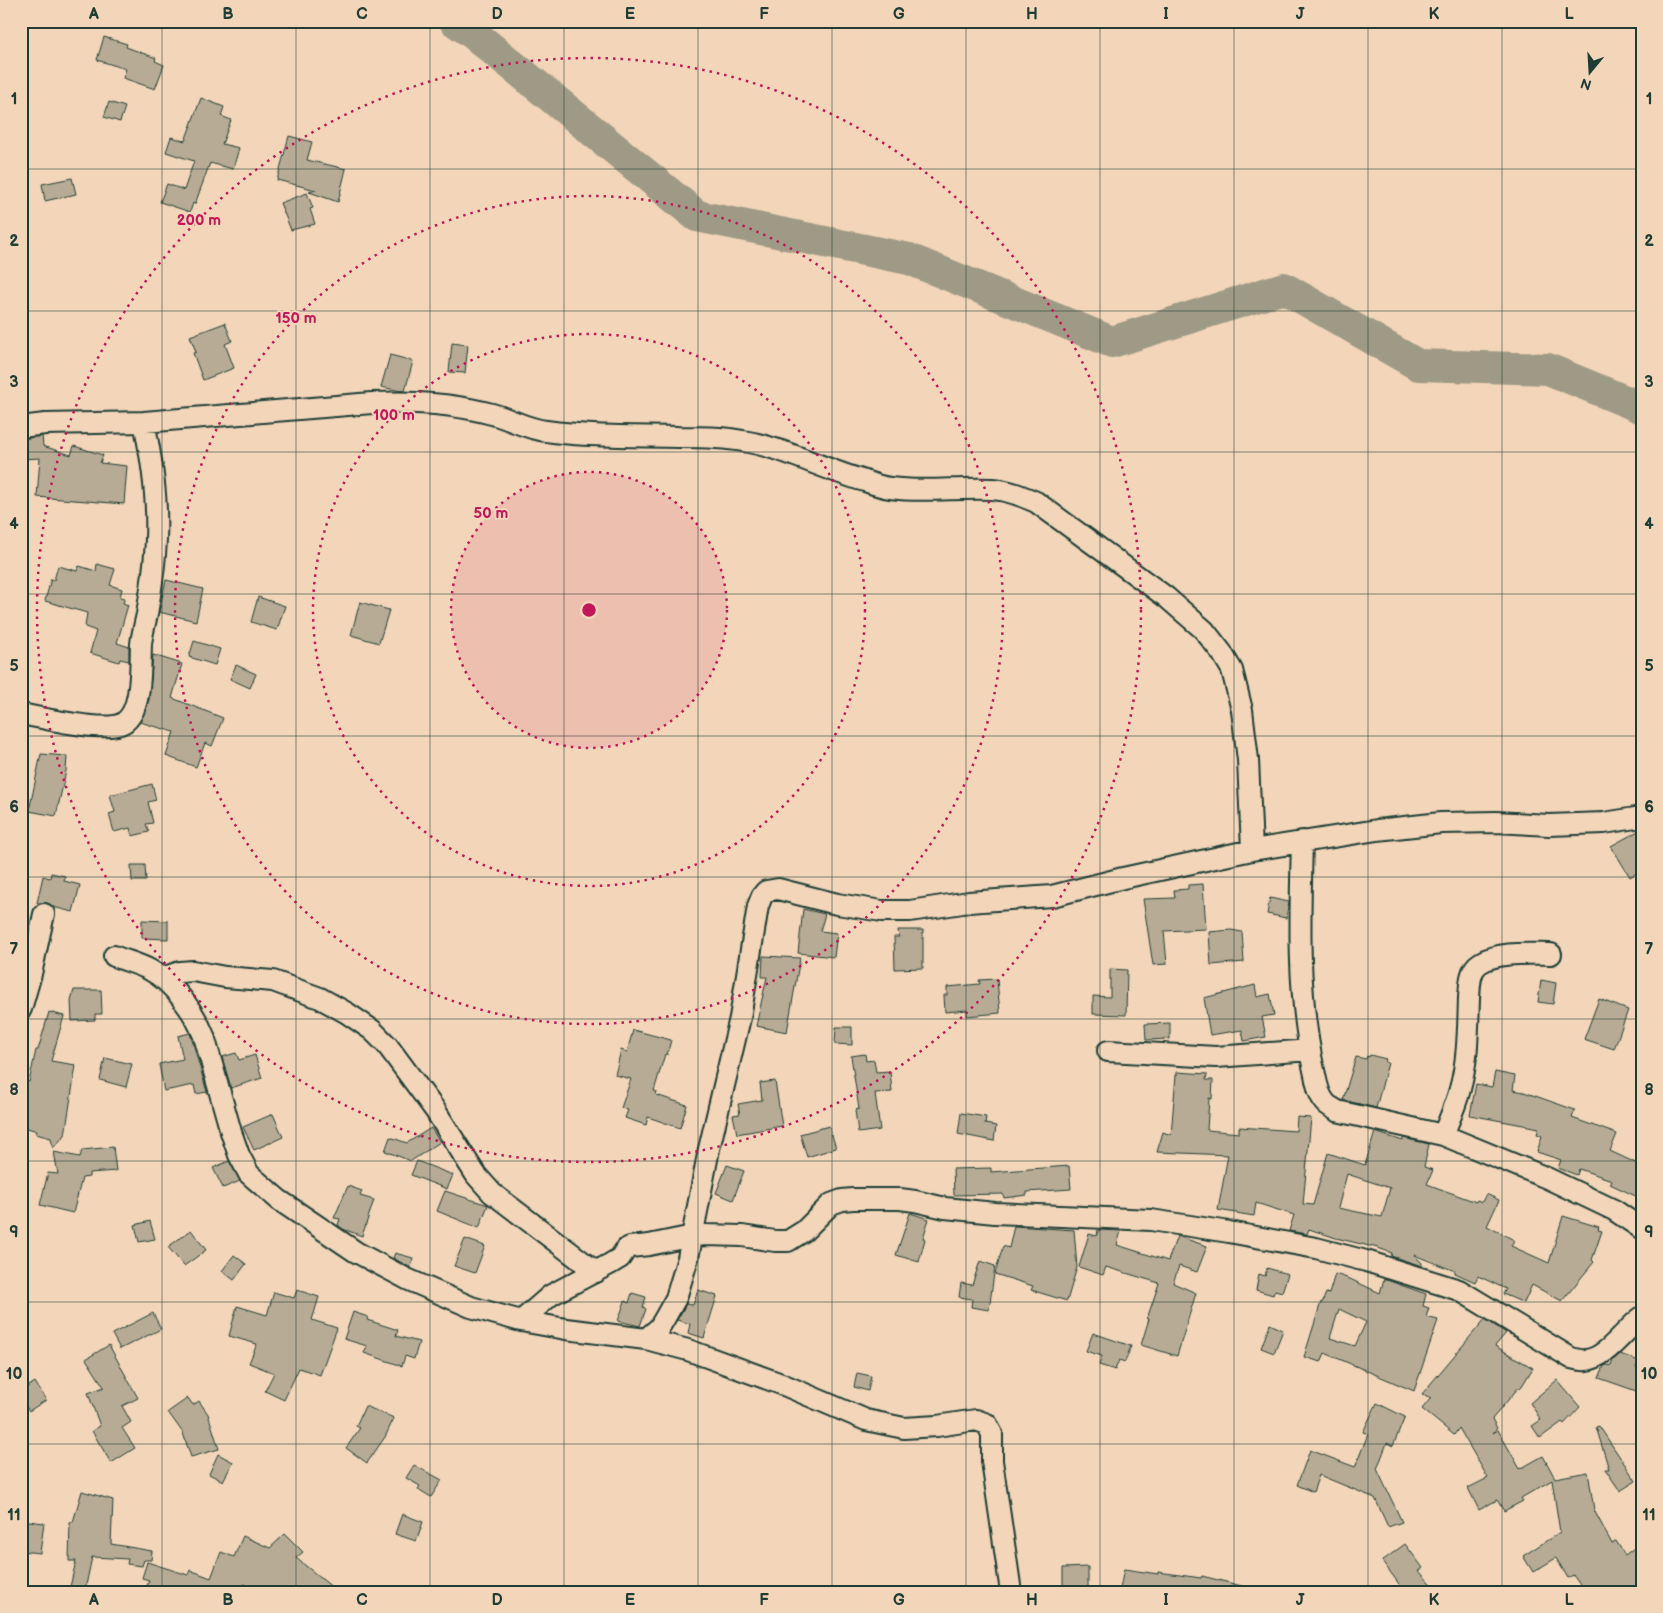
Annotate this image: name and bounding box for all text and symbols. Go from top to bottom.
text: A [88,5,99,24]
text: B [222,5,234,24]
text: C [356,5,368,24]
text: D [491,5,503,24]
text: E [625,5,635,24]
text: F [759,5,769,24]
text: G [893,5,905,24]
text: H [1026,5,1038,24]
text: I [1163,5,1169,24]
text: J [1296,5,1305,24]
text: K [1429,5,1440,24]
text: L [1564,5,1574,24]
north arrow [1566,48,1616,98]
text: N [1579,74,1594,94]
text: 1 [11,90,17,109]
text: 1 [1646,90,1652,109]
text: 200 m [177,211,221,230]
text: 2 [9,232,19,251]
text: 2 [1644,232,1654,251]
text: 150 m [275,309,317,328]
text: 3 [9,373,19,392]
text: 3 [1644,373,1654,392]
text: 100 m [373,406,415,425]
text: 50 m [474,504,509,523]
text: 4 [9,515,19,534]
text: 4 [1644,515,1654,534]
centre of rings [580,601,598,619]
text: 5 [9,657,19,676]
text: 5 [1644,657,1654,676]
text: 6 [9,798,19,817]
text: 6 [1644,798,1654,817]
text: 7 [10,940,19,959]
text: 7 [1645,940,1654,959]
text: 8 [9,1081,19,1100]
text: 8 [1644,1081,1654,1100]
text: 9 [9,1223,19,1242]
text: 9 [1644,1223,1654,1242]
text: 10 [6,1365,22,1384]
text: 10 [1641,1365,1657,1384]
text: 11 [7,1506,21,1525]
text: 11 [1642,1506,1656,1525]
text: A [88,1591,99,1610]
text: B [222,1591,234,1610]
text: C [356,1591,368,1610]
text: D [491,1591,503,1610]
text: E [625,1591,635,1610]
text: F [759,1591,769,1610]
text: G [893,1591,905,1610]
text: H [1026,1591,1038,1610]
text: I [1163,1591,1169,1610]
text: J [1296,1591,1305,1610]
text: K [1429,1591,1440,1610]
text: L [1564,1591,1574,1610]

